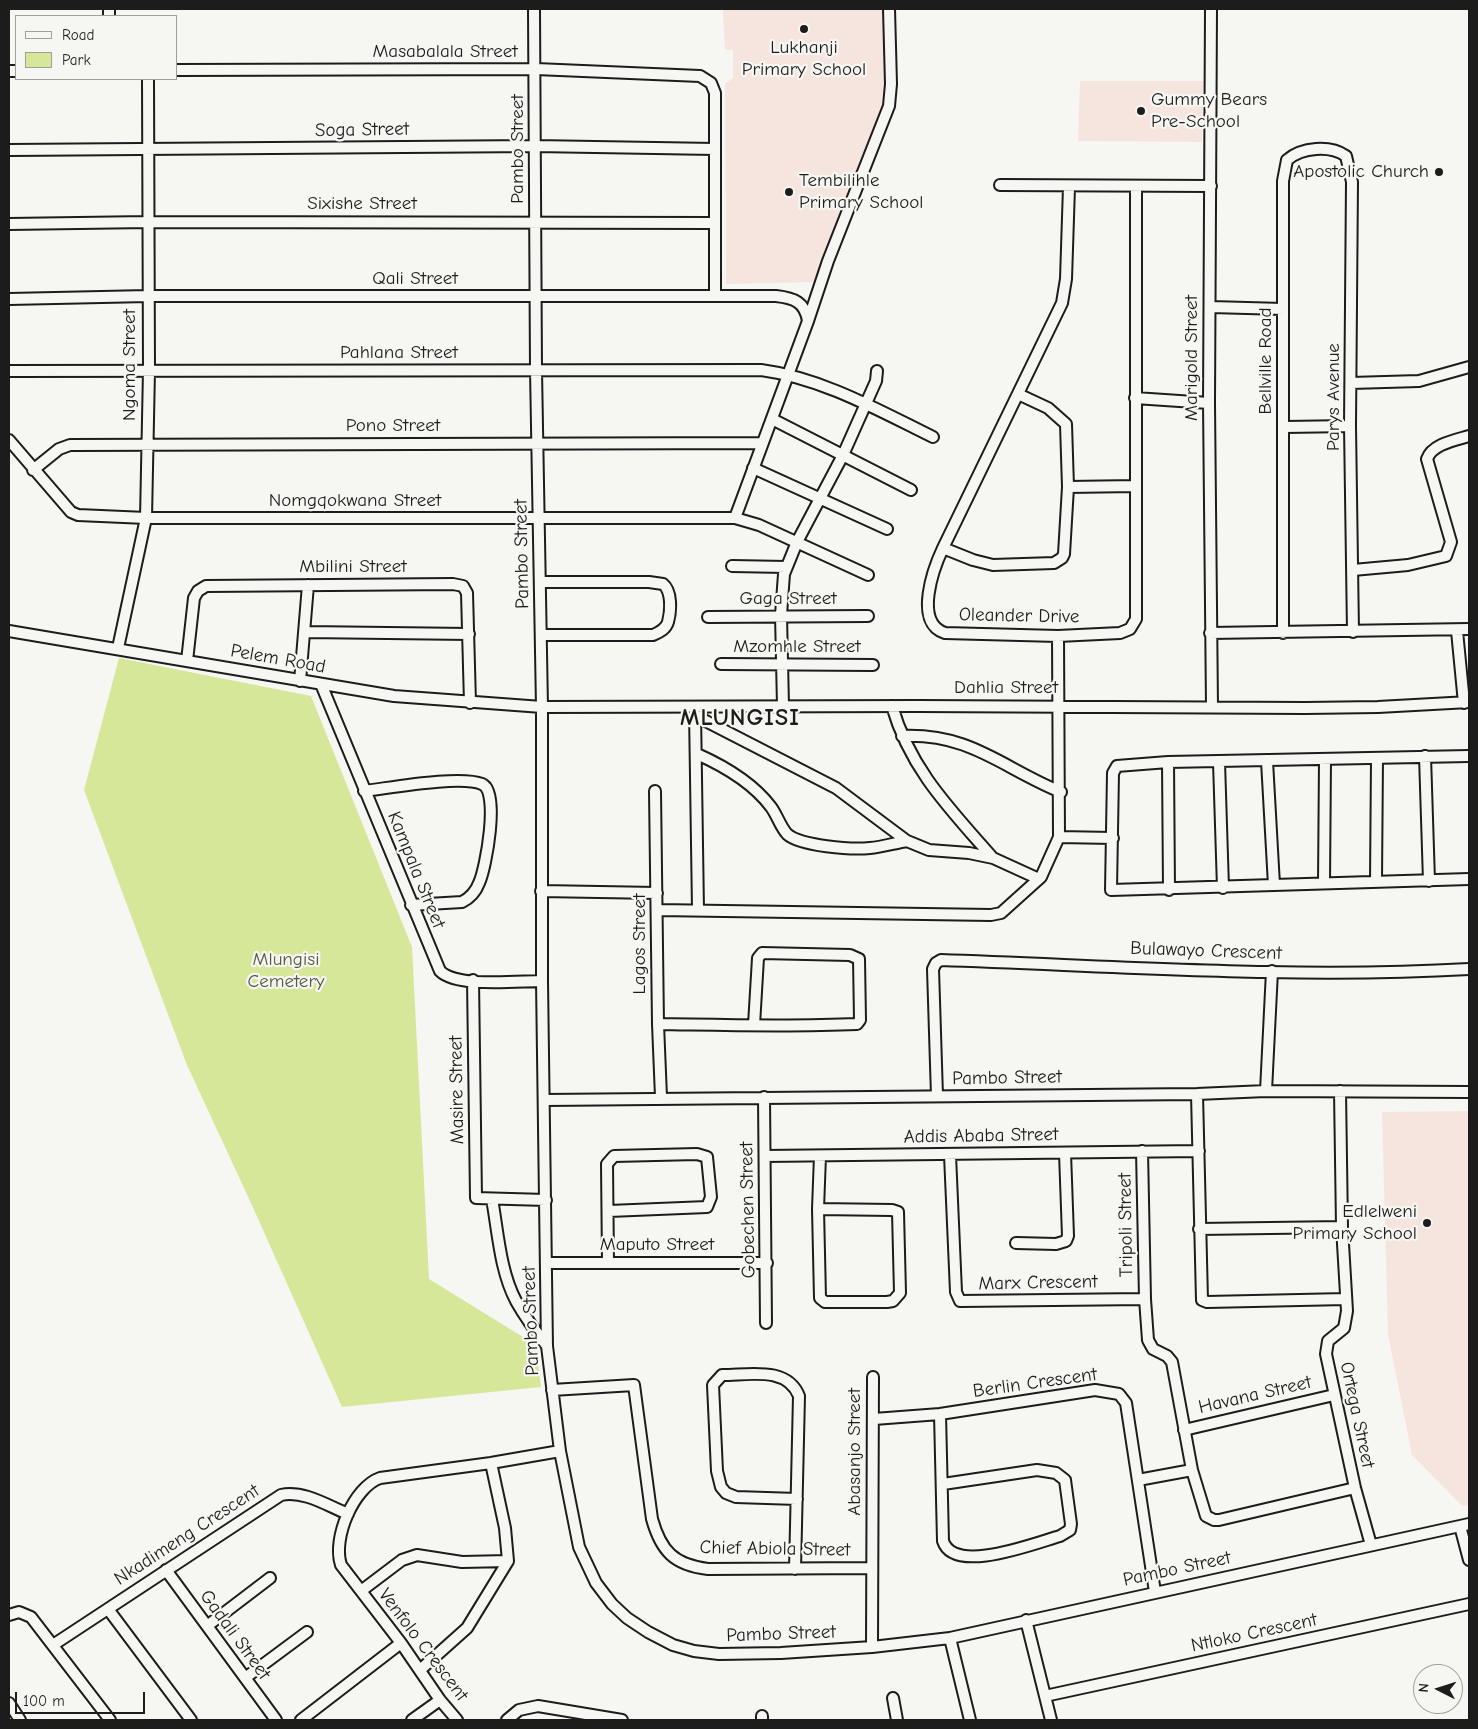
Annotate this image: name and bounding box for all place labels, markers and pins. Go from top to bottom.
marker: Lukhanji Primary School [798,23,810,35]
place label: Lukhanji Primary School [742,37,866,81]
place label: Gummy Bears Pre-School [1151,89,1267,133]
marker: Gummy Bears Pre-School [1135,105,1147,117]
place label: Apostolic Church [1293,161,1429,183]
marker: Apostolic Church [1433,166,1445,178]
place label: Tembilihle Primary School [799,170,923,214]
marker: Tembilihle Primary School [783,186,795,198]
place label: Edlelweni Primary School [1293,1201,1417,1245]
marker: Edlelweni Primary School [1421,1217,1433,1229]

